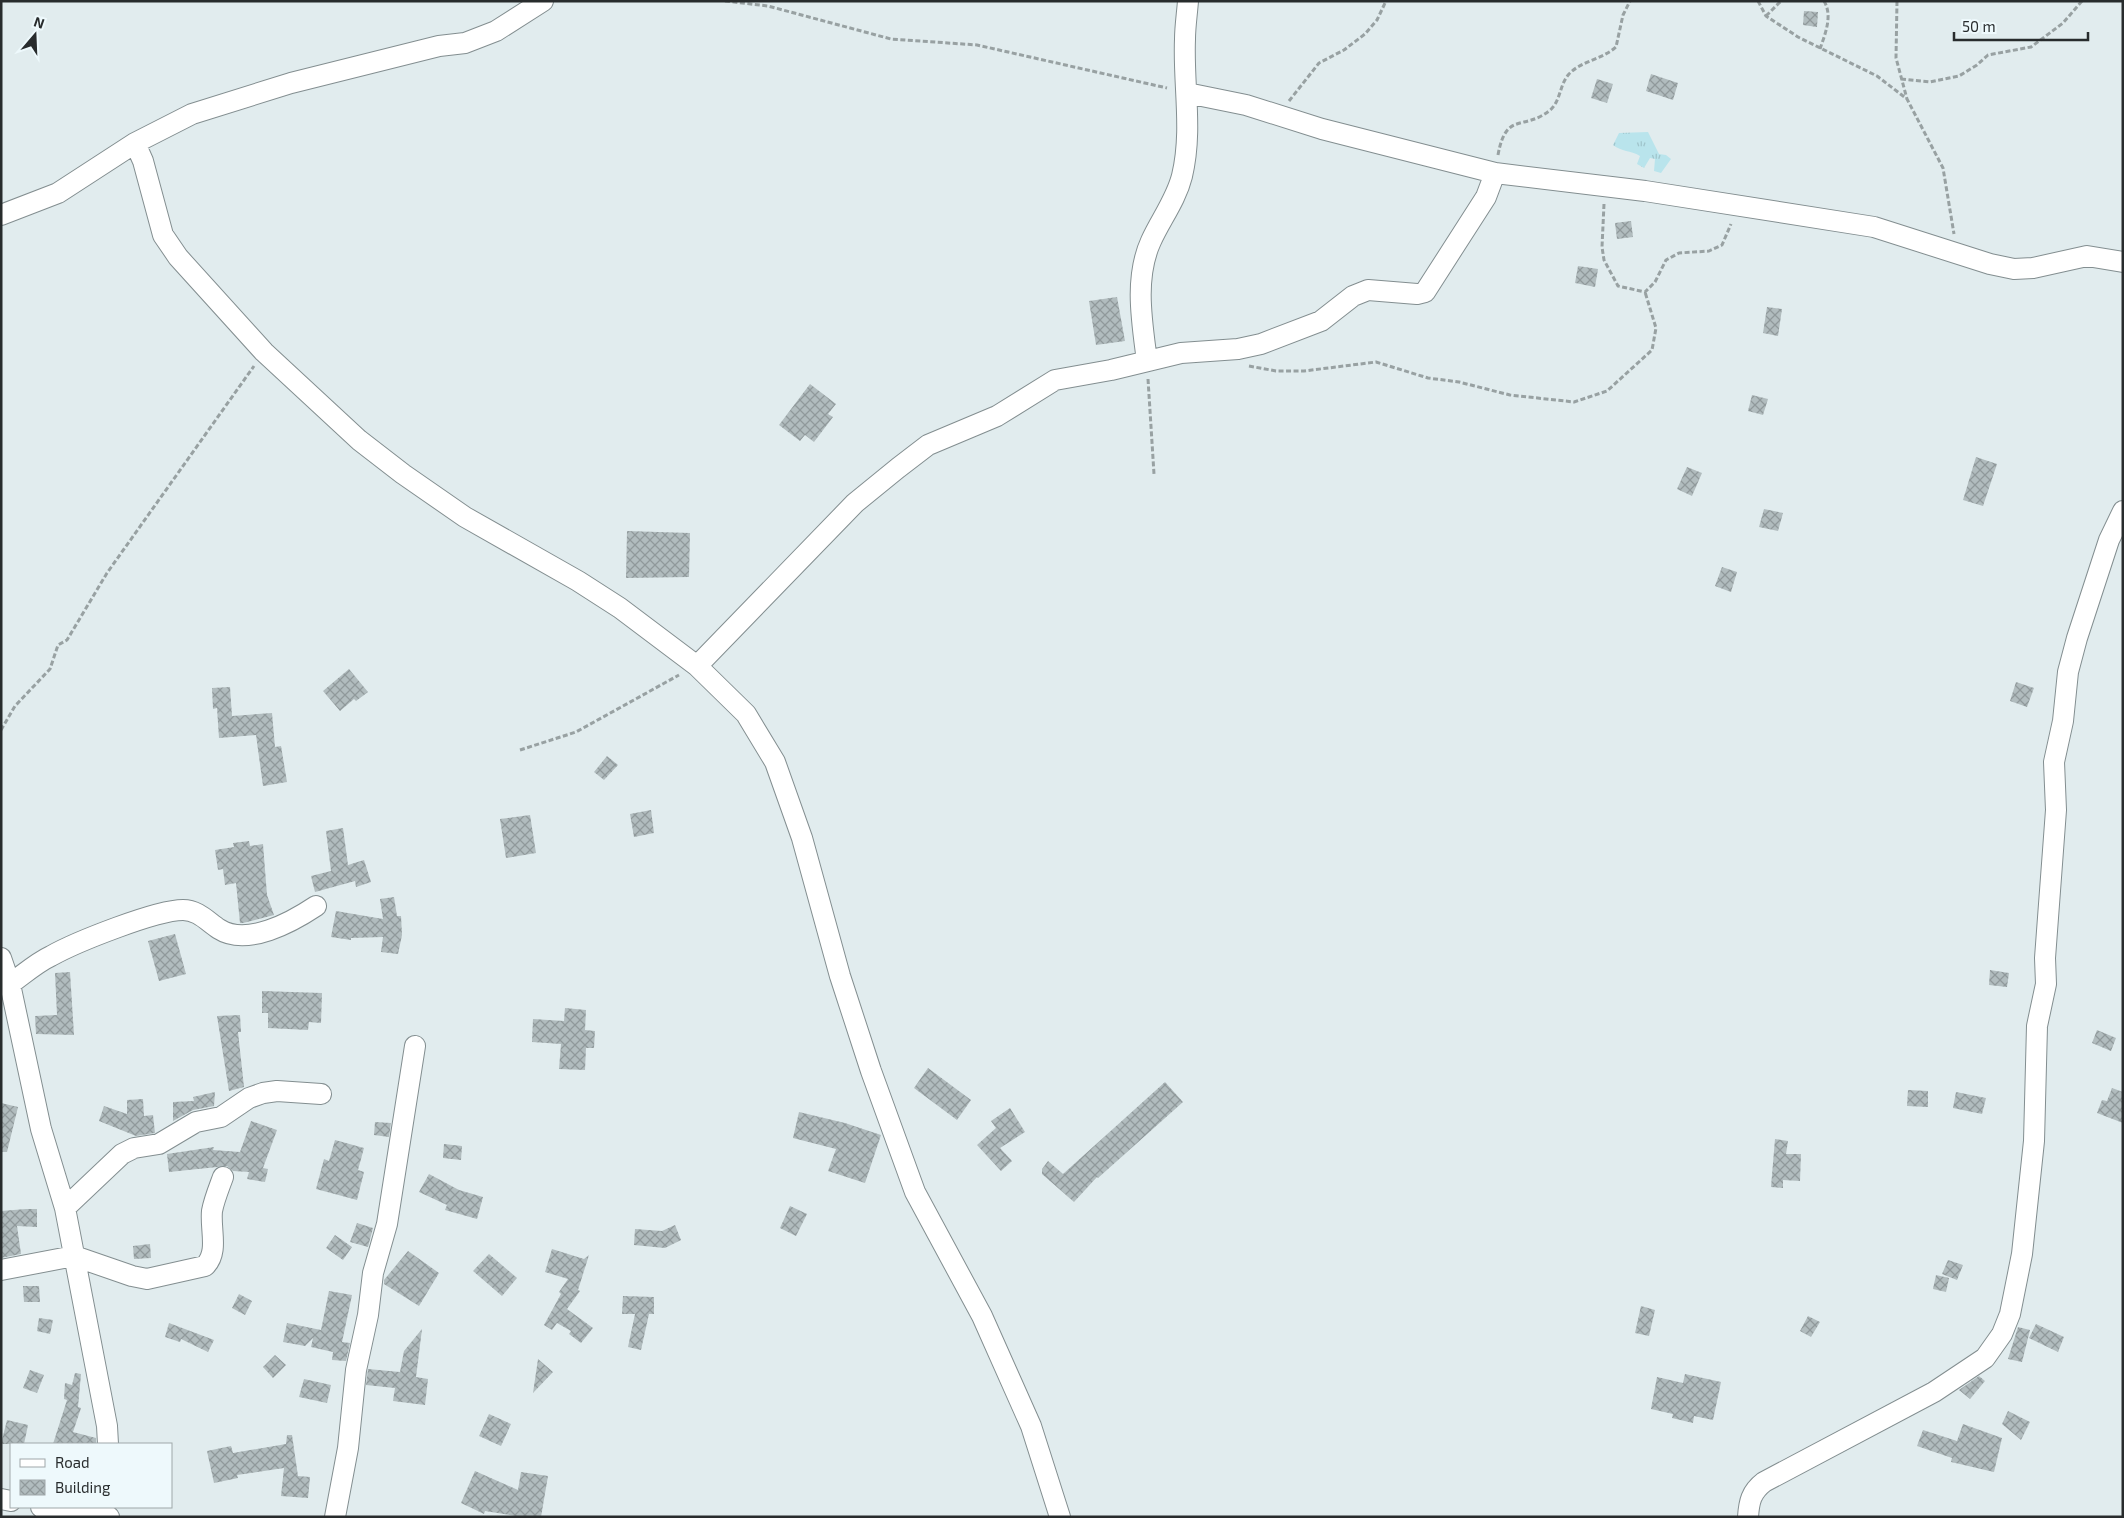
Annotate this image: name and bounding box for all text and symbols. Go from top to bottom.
north arrow [10,10,60,60]
scale bar [1954,10,2088,42]
text: N [32,13,47,32]
text: 50 m [1962,17,1996,35]
legend [10,1443,172,1508]
text: Road [55,1453,90,1471]
text: Building [55,1478,111,1496]

